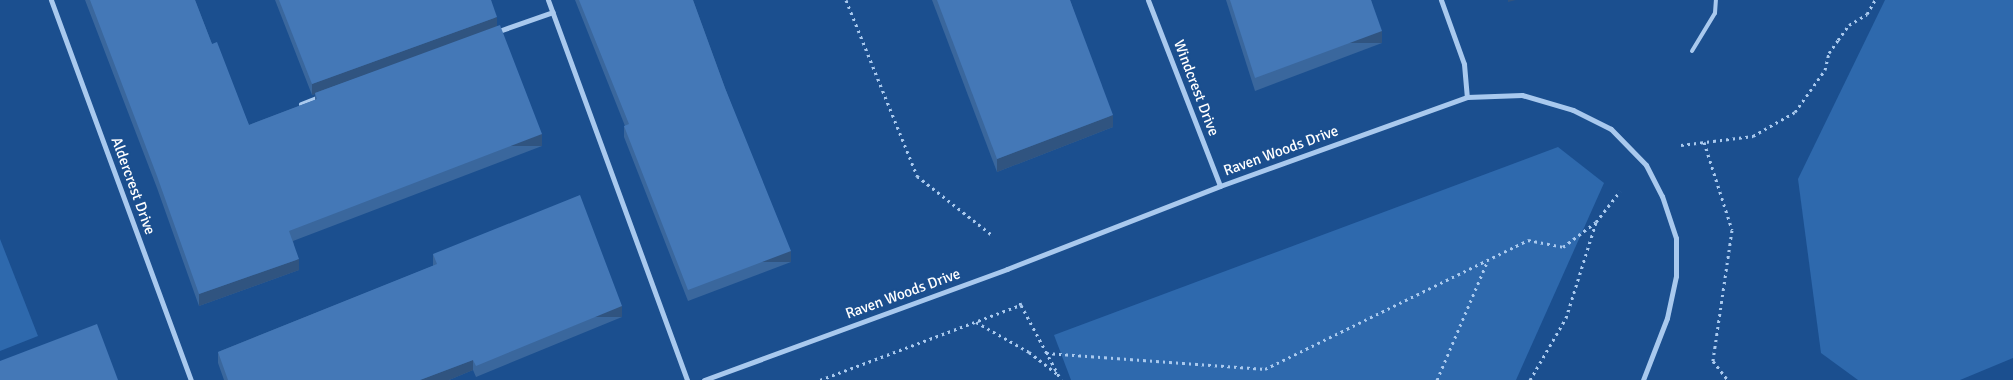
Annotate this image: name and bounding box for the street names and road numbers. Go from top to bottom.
street label: Windcrest Drive [1169,37,1223,139]
street label: Raven Woods Drive [1221,122,1341,180]
street label: Aldercrest Drive [107,135,159,237]
street label: Raven Woods Drive [843,265,963,323]

